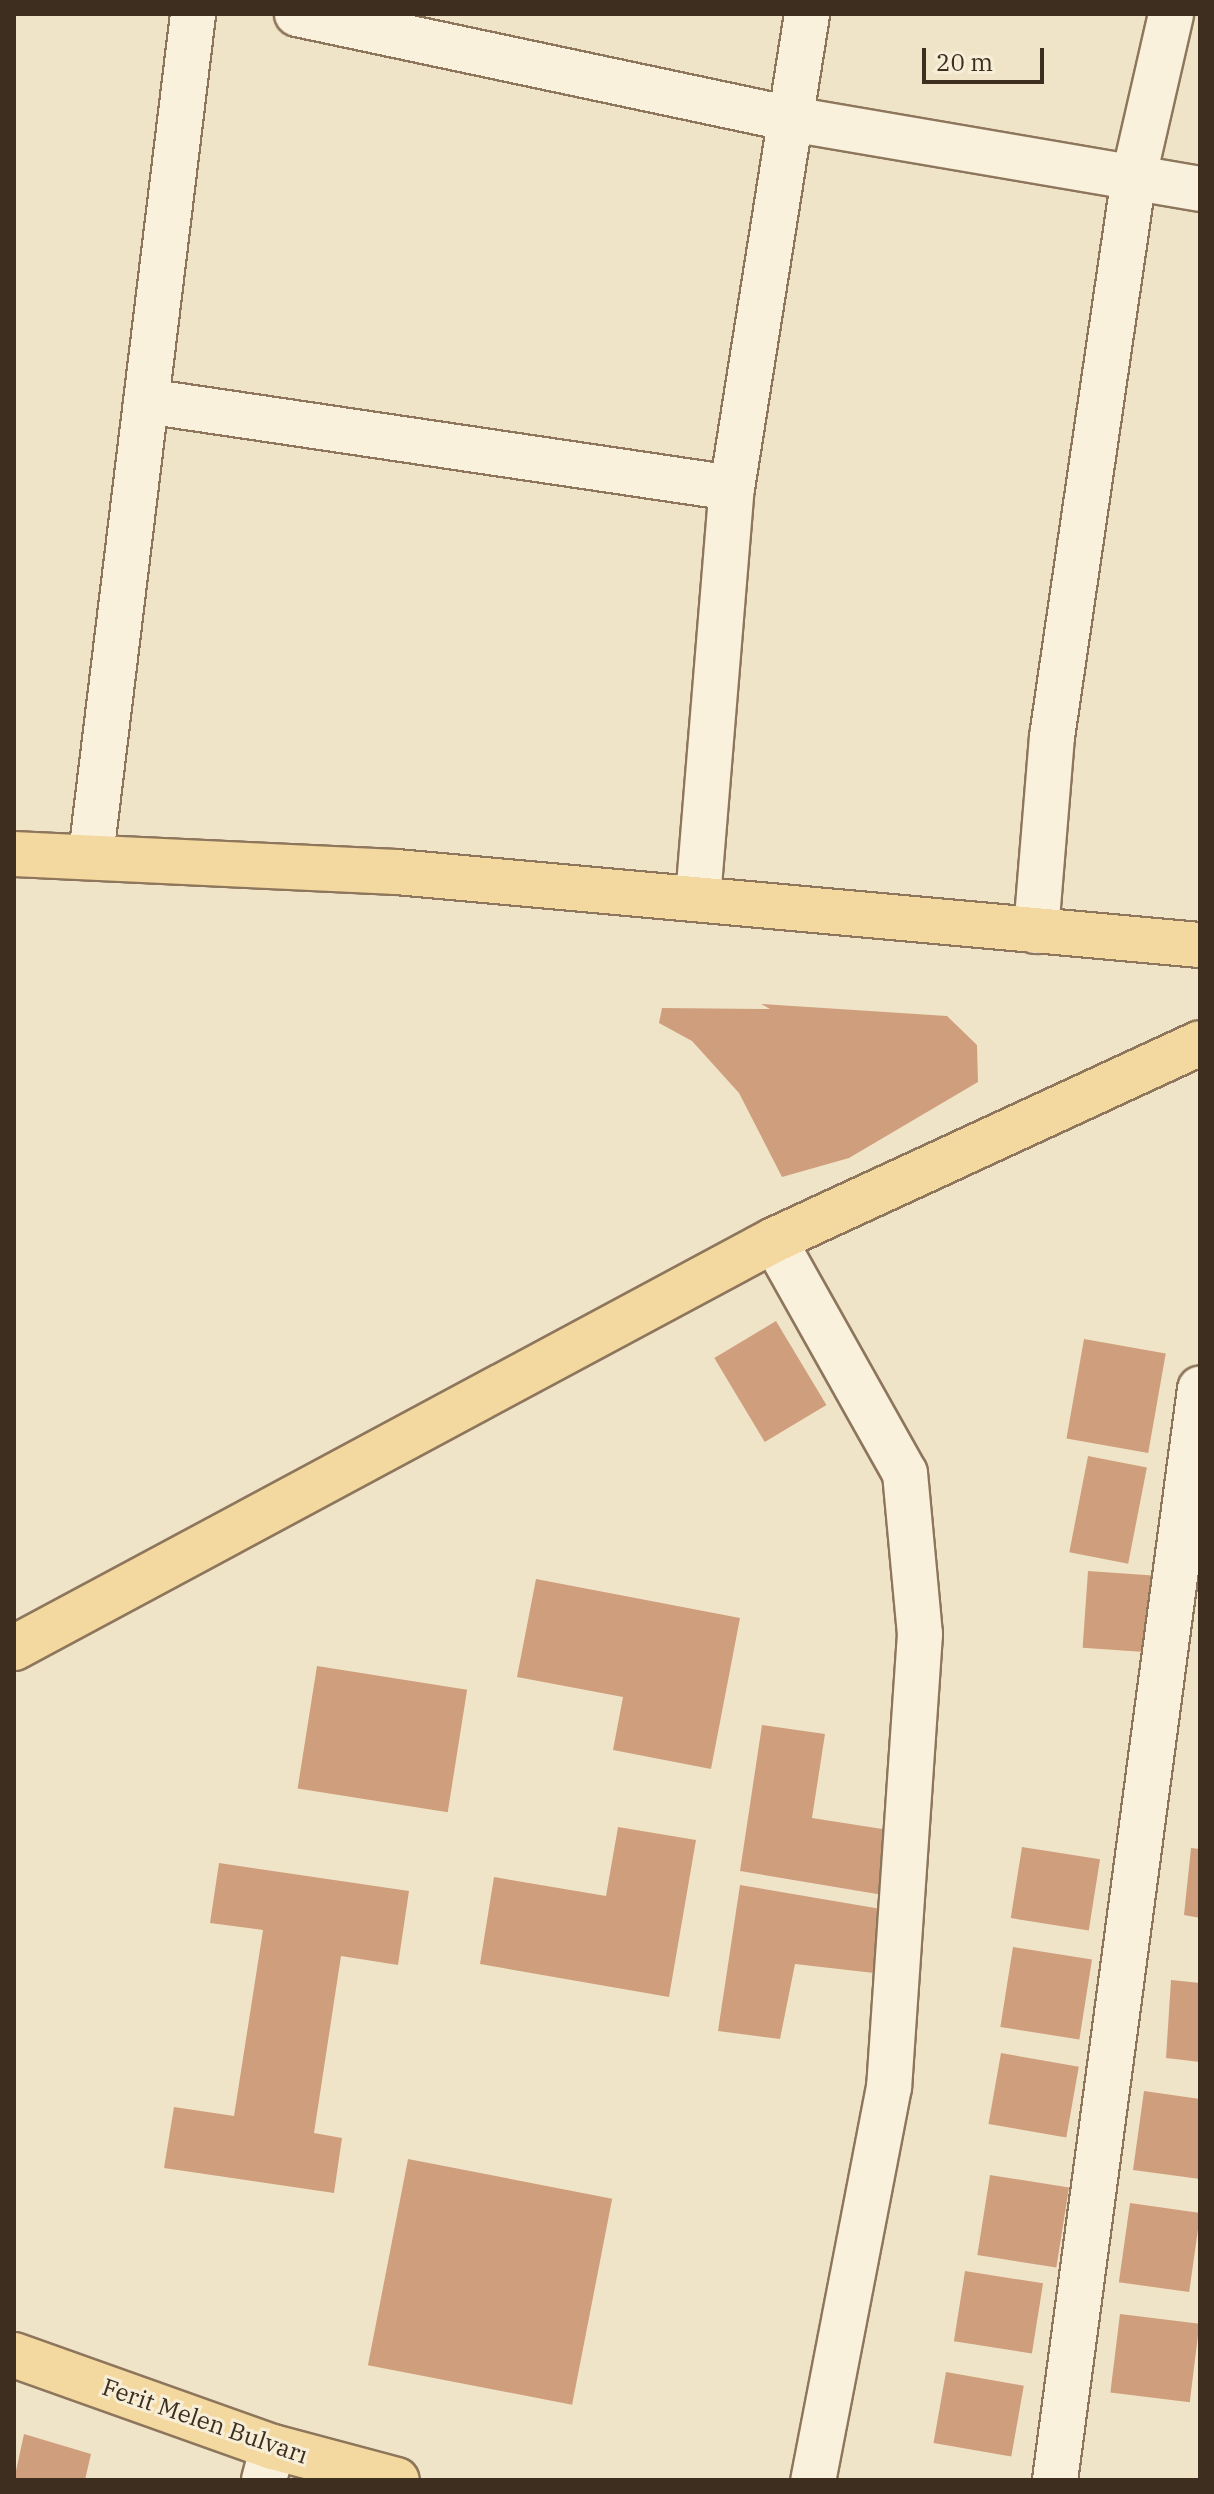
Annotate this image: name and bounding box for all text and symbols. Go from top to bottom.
scale bar [926,32,1048,82]
text: 20 m [936,46,993,78]
street label: Ferit Melen Bulvarı [98,2372,312,2470]

